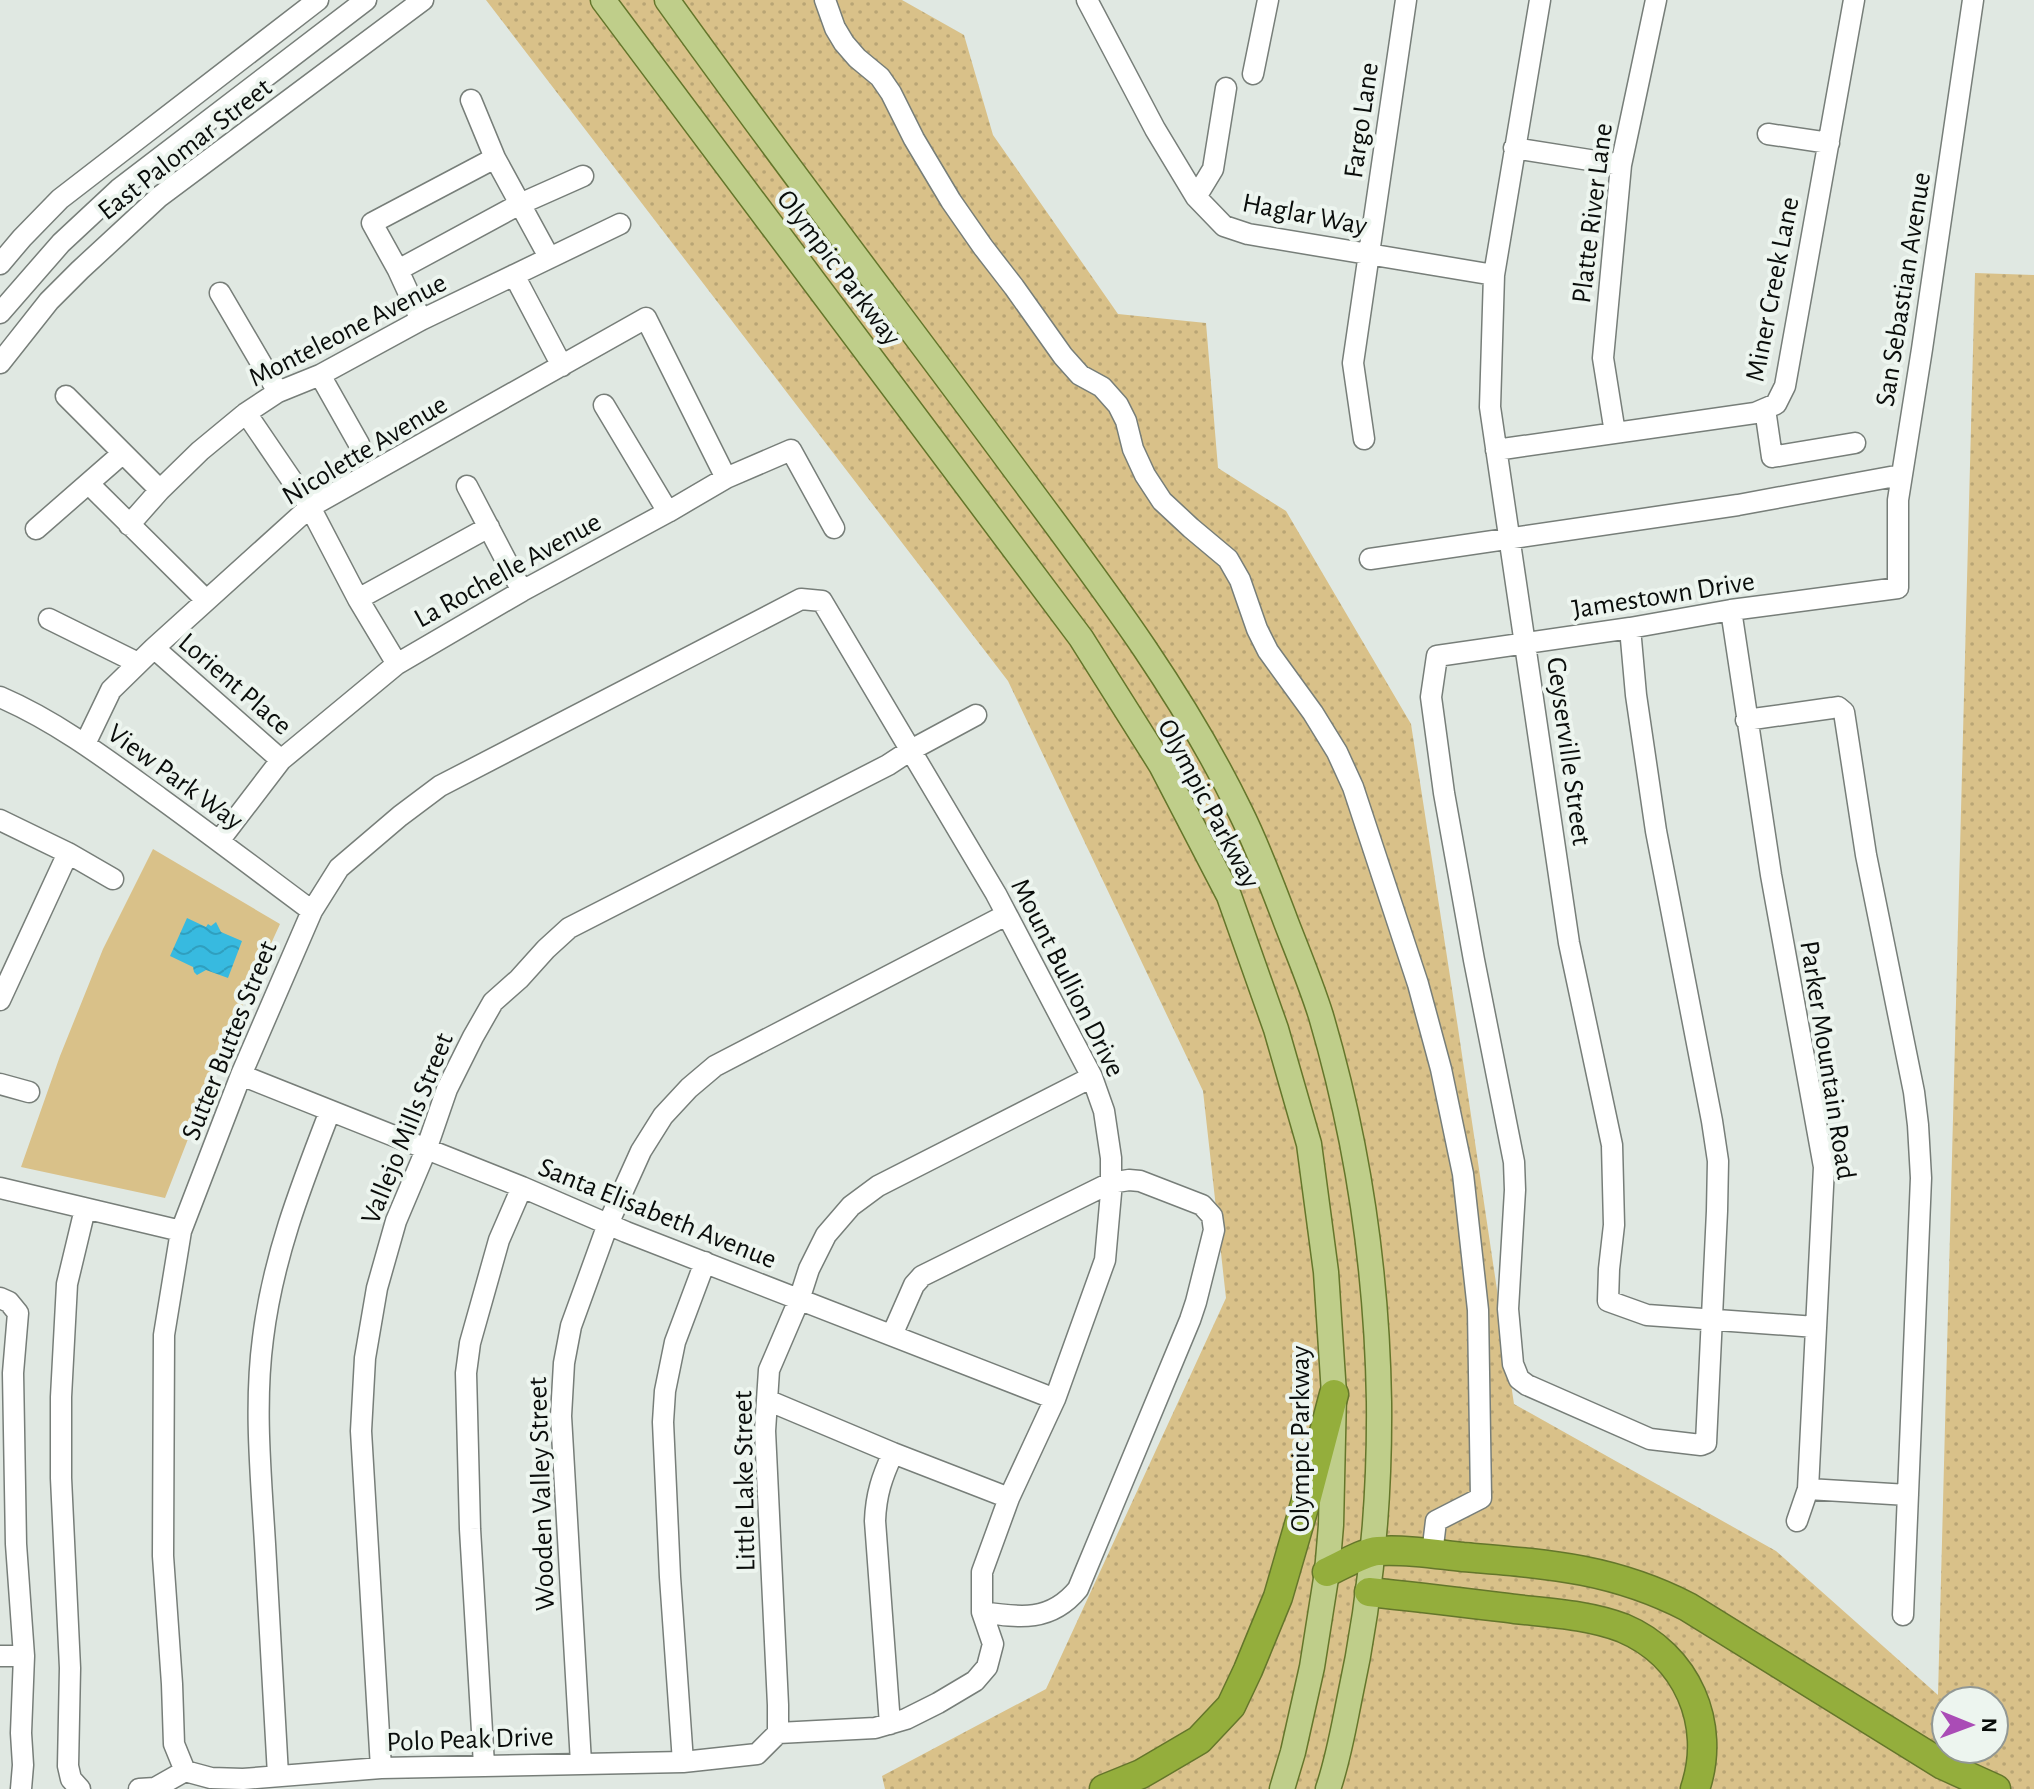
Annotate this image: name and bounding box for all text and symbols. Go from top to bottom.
street label: Fargo Lane [1340,61,1384,180]
street label: East Palomar Street [93,73,277,226]
street label: Platte River Lane [1568,122,1618,305]
street label: San Sebastian Avenue [1872,170,1936,408]
street label: Olympic Parkway [771,185,906,351]
street label: Haglar Way [1240,189,1369,241]
street label: Miner Creek Lane [1741,195,1805,384]
street label: Monteleone Avenue [245,269,451,393]
street label: Nicolette Avenue [278,391,452,511]
street label: La Rochelle Avenue [410,508,606,634]
street label: Jamestown Drive [1570,568,1757,624]
street label: Lorient Place [173,628,297,741]
street label: Geyserville Street [1541,655,1595,847]
street label: Olympic Parkway [1152,715,1264,893]
street label: View Park Way [102,719,248,836]
street label: Mount Bullion Drive [1005,874,1129,1081]
street label: Sutter Buttes Street [177,937,283,1144]
street label: Parker Mountain Road [1794,939,1860,1182]
street label: Vallejo Mills Street [357,1029,459,1228]
street label: Santa Elisabeth Avenue [534,1153,780,1274]
street label: Olympic Parkway [1287,1346,1315,1532]
street label: Wooden Valley Street [524,1376,560,1611]
street label: Little Lake Street [729,1390,761,1572]
north arrow [1930,1685,2010,1765]
text: N [1978,1717,2000,1733]
street label: Polo Peak Drive [386,1723,554,1757]

